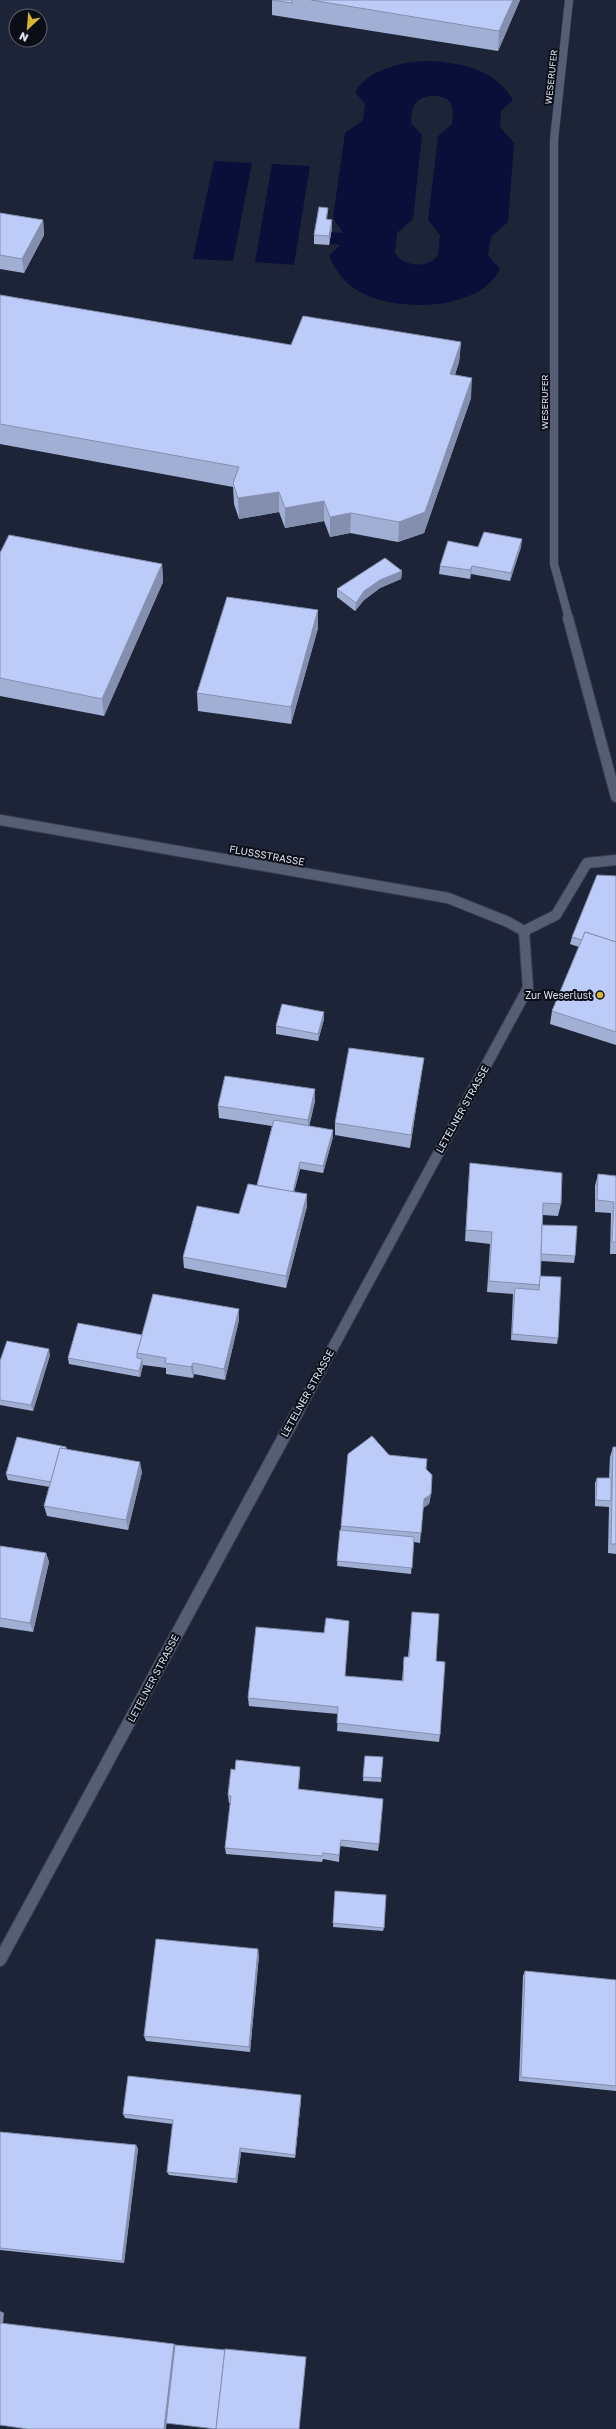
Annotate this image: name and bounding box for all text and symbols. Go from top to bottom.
north arrow [8,8,48,48]
text: N [17,30,30,45]
street label: WESERUFER [543,49,559,105]
street label: WESERUFER [539,375,550,429]
street label: FLUSSSTRASSE [228,842,306,868]
place label: Zur Weserlust [525,989,592,1001]
marker: Zur Weserlust [595,990,605,1000]
street label: LETELNER STRASSE [433,1063,491,1155]
street label: LETELNER STRASSE [278,1347,336,1439]
street label: LETELNER STRASSE [125,1632,181,1724]

